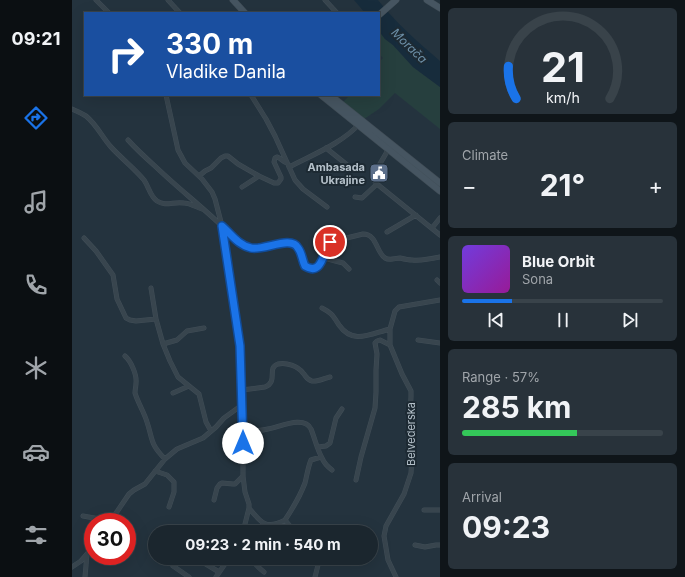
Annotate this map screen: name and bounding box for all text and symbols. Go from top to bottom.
water label: Morača [388,25,430,66]
text: 330 m [166,27,253,61]
text: 09:21 [12,28,60,49]
icon: right [100,28,152,80]
text: 21 [540,42,585,92]
text: Vladike Danila [166,61,286,82]
text: km/h [546,88,579,105]
icon: directions [22,104,50,132]
text: Climate [462,147,508,163]
place label: Ambasada Ukrajine [307,160,365,187]
public building icon: Ambasada Ukrajine [368,162,390,184]
text: 21° [540,167,585,203]
text: − [462,173,477,199]
text: + [648,173,663,199]
icon: music [22,188,50,216]
pin [313,225,347,259]
icon: arrive [319,231,341,253]
text: Blue Orbit [522,252,595,271]
icon: phone [22,271,50,299]
text: Sona [522,271,553,287]
icon: previous [485,309,507,331]
icon: pause [552,309,574,331]
icon: next [619,309,641,331]
icon: climate [22,354,50,382]
text: Range · 57% [462,369,540,385]
text: 285 km [462,389,571,425]
street label: Belvederska [404,402,418,466]
position arrow [222,422,264,464]
icon: car [22,438,50,466]
text: Arrival [462,489,502,505]
text: 09:23 [462,509,550,545]
speed limit sign: 30 [84,513,136,565]
icon: filters [22,521,50,549]
text: 09:23 · 2 min · 540 m [185,535,341,554]

